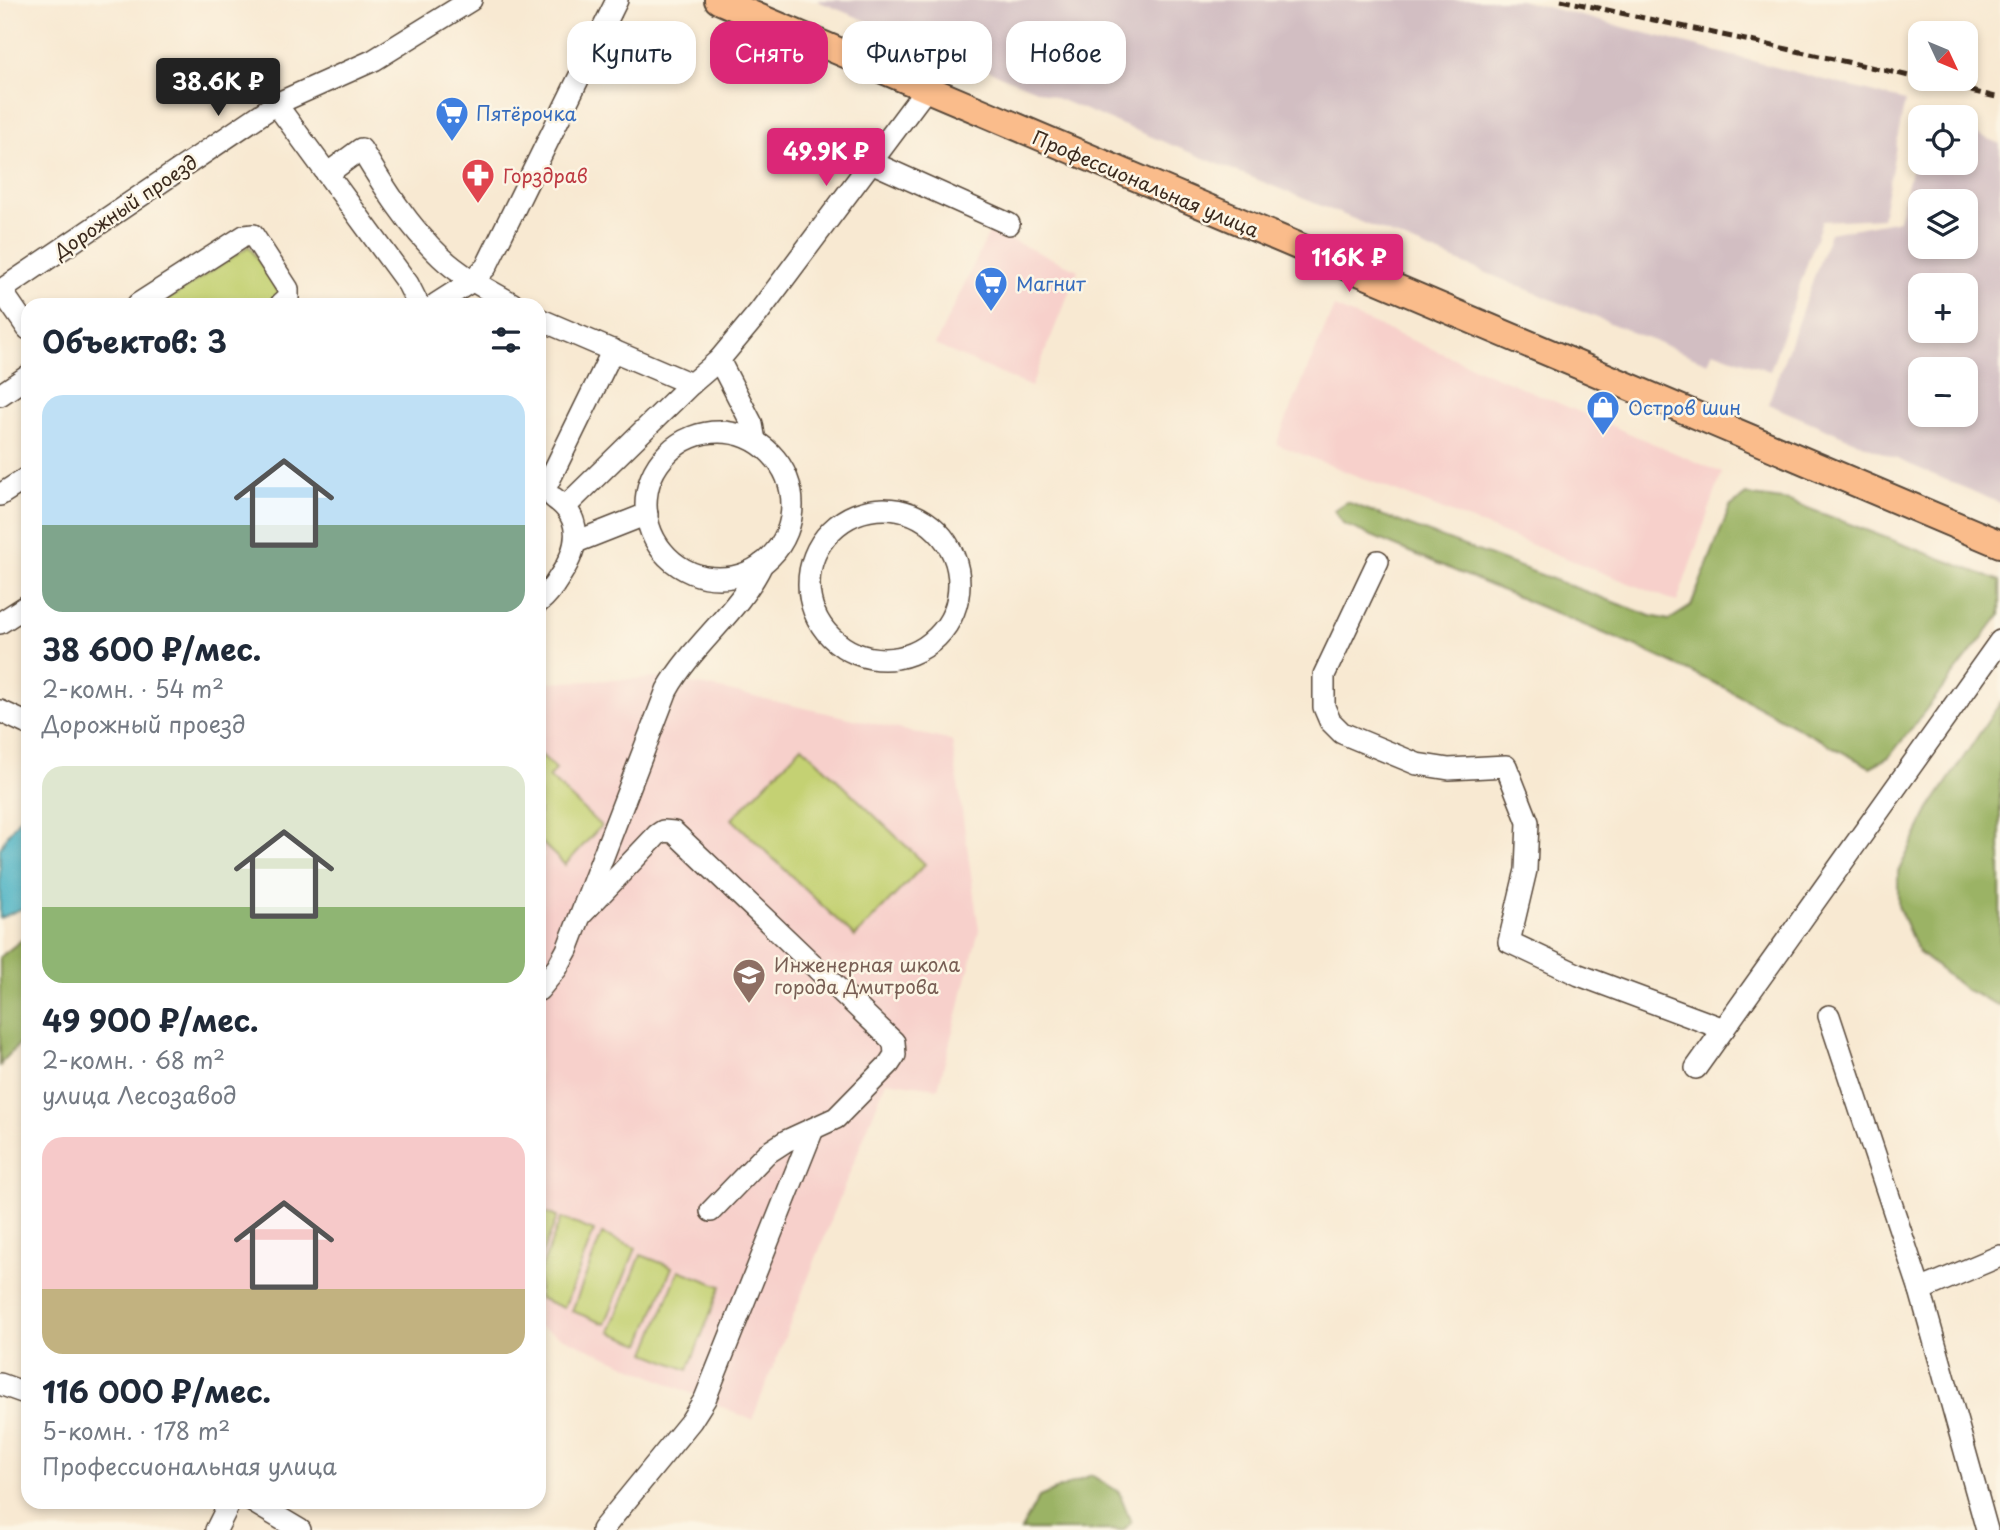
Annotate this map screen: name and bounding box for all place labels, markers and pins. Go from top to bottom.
pin: 38.6K ₽ [153,58,283,118]
supermarket icon: Пятёрочка [433,94,471,143]
place label: Пятёрочка [476,99,577,127]
pin: 49.9K ₽ [761,128,891,188]
pharmacy icon: Горздрав [459,156,497,205]
place label: Горздрав [503,161,588,189]
pin: 116K ₽ [1292,234,1406,294]
supermarket icon: Магнит [972,264,1010,313]
place label: Магнит [1016,269,1086,297]
shop icon: Остров шин [1584,388,1622,437]
place label: Остров шин [1628,393,1741,421]
place label: Инженерная школа города Дмитрова [774,950,960,1000]
school or university icon: Инженерная школа города Дмитрова [730,956,768,1005]

